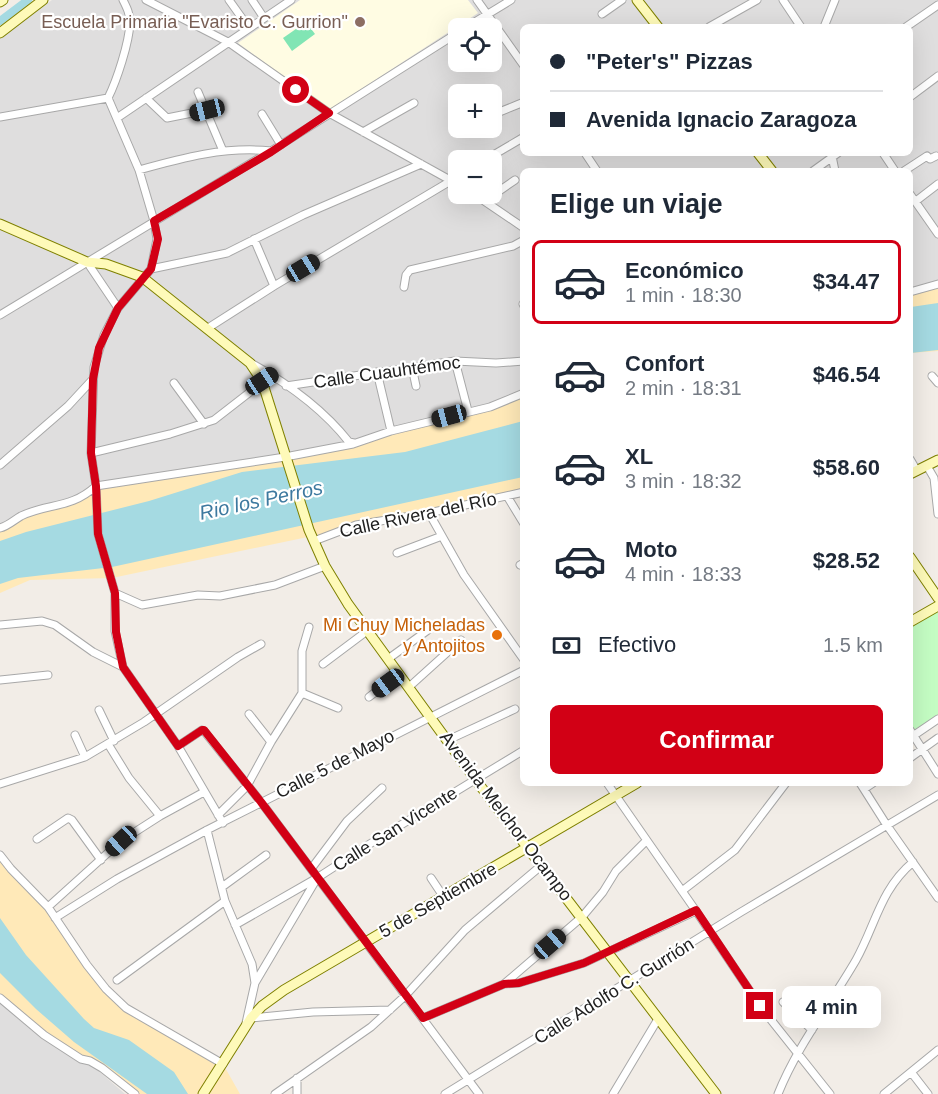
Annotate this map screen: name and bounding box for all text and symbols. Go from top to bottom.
place label: Escuela Primaria "Evaristo C. Gurrion" [41,12,348,32]
marker: Escuela Primaria "Evaristo C. Gurrion" [353,15,367,29]
map controls [448,18,502,204]
button: locate [448,18,502,72]
text: "Peter's" Pizzas [586,49,753,74]
route start [282,76,309,103]
button: + [448,84,502,138]
car [187,97,227,123]
text: Avenida Ignacio Zaragoza [586,107,857,132]
button: − [448,150,502,204]
text: Elige un viaje [550,189,723,219]
car [283,251,323,285]
icon: car [553,255,607,309]
text: Económico [625,258,744,283]
text: $34.47 [813,269,880,294]
text: 1 min · 18:30 [625,284,742,306]
icon: car [553,348,607,402]
text: Confort [625,351,704,376]
street label: Calle Cuauhtémoc [312,352,462,392]
text: $46.54 [813,362,880,387]
car [242,364,282,398]
text: 2 min · 18:31 [625,377,742,399]
car [429,403,469,429]
icon: car [553,441,607,495]
text: XL [625,444,653,469]
text: $58.60 [813,455,880,480]
text: 3 min · 18:32 [625,470,742,492]
water label: Rio los Perros [197,476,325,524]
street label: Calle Rivera del Río [338,489,498,541]
icon: car [553,534,607,588]
text: Moto [625,537,678,562]
text: $28.52 [813,548,880,573]
text: 4 min · 18:33 [625,563,742,585]
place label: Mi Chuy Micheladas y Antojitos [323,615,485,656]
marker: Mi Chuy Micheladas y Antojitos [490,628,504,642]
icon: cash [550,629,583,662]
text: Efectivo [598,632,676,657]
text: 1.5 km [823,634,883,656]
car [368,665,408,701]
button: Confirmar [550,705,883,774]
street label: Calle 5 de Mayo [273,726,397,802]
street label: Avenida Melchor Ocampo [436,727,576,905]
street label: Calle San Vicente [329,783,461,875]
car [102,822,140,860]
street label: 5 de Septiembre [376,858,500,942]
car [531,925,569,963]
street label: Calle Adolfo C. Gurrión [531,934,697,1048]
callout: 4 min [781,985,880,1027]
route end [746,992,773,1019]
text: 4 min [805,996,858,1018]

